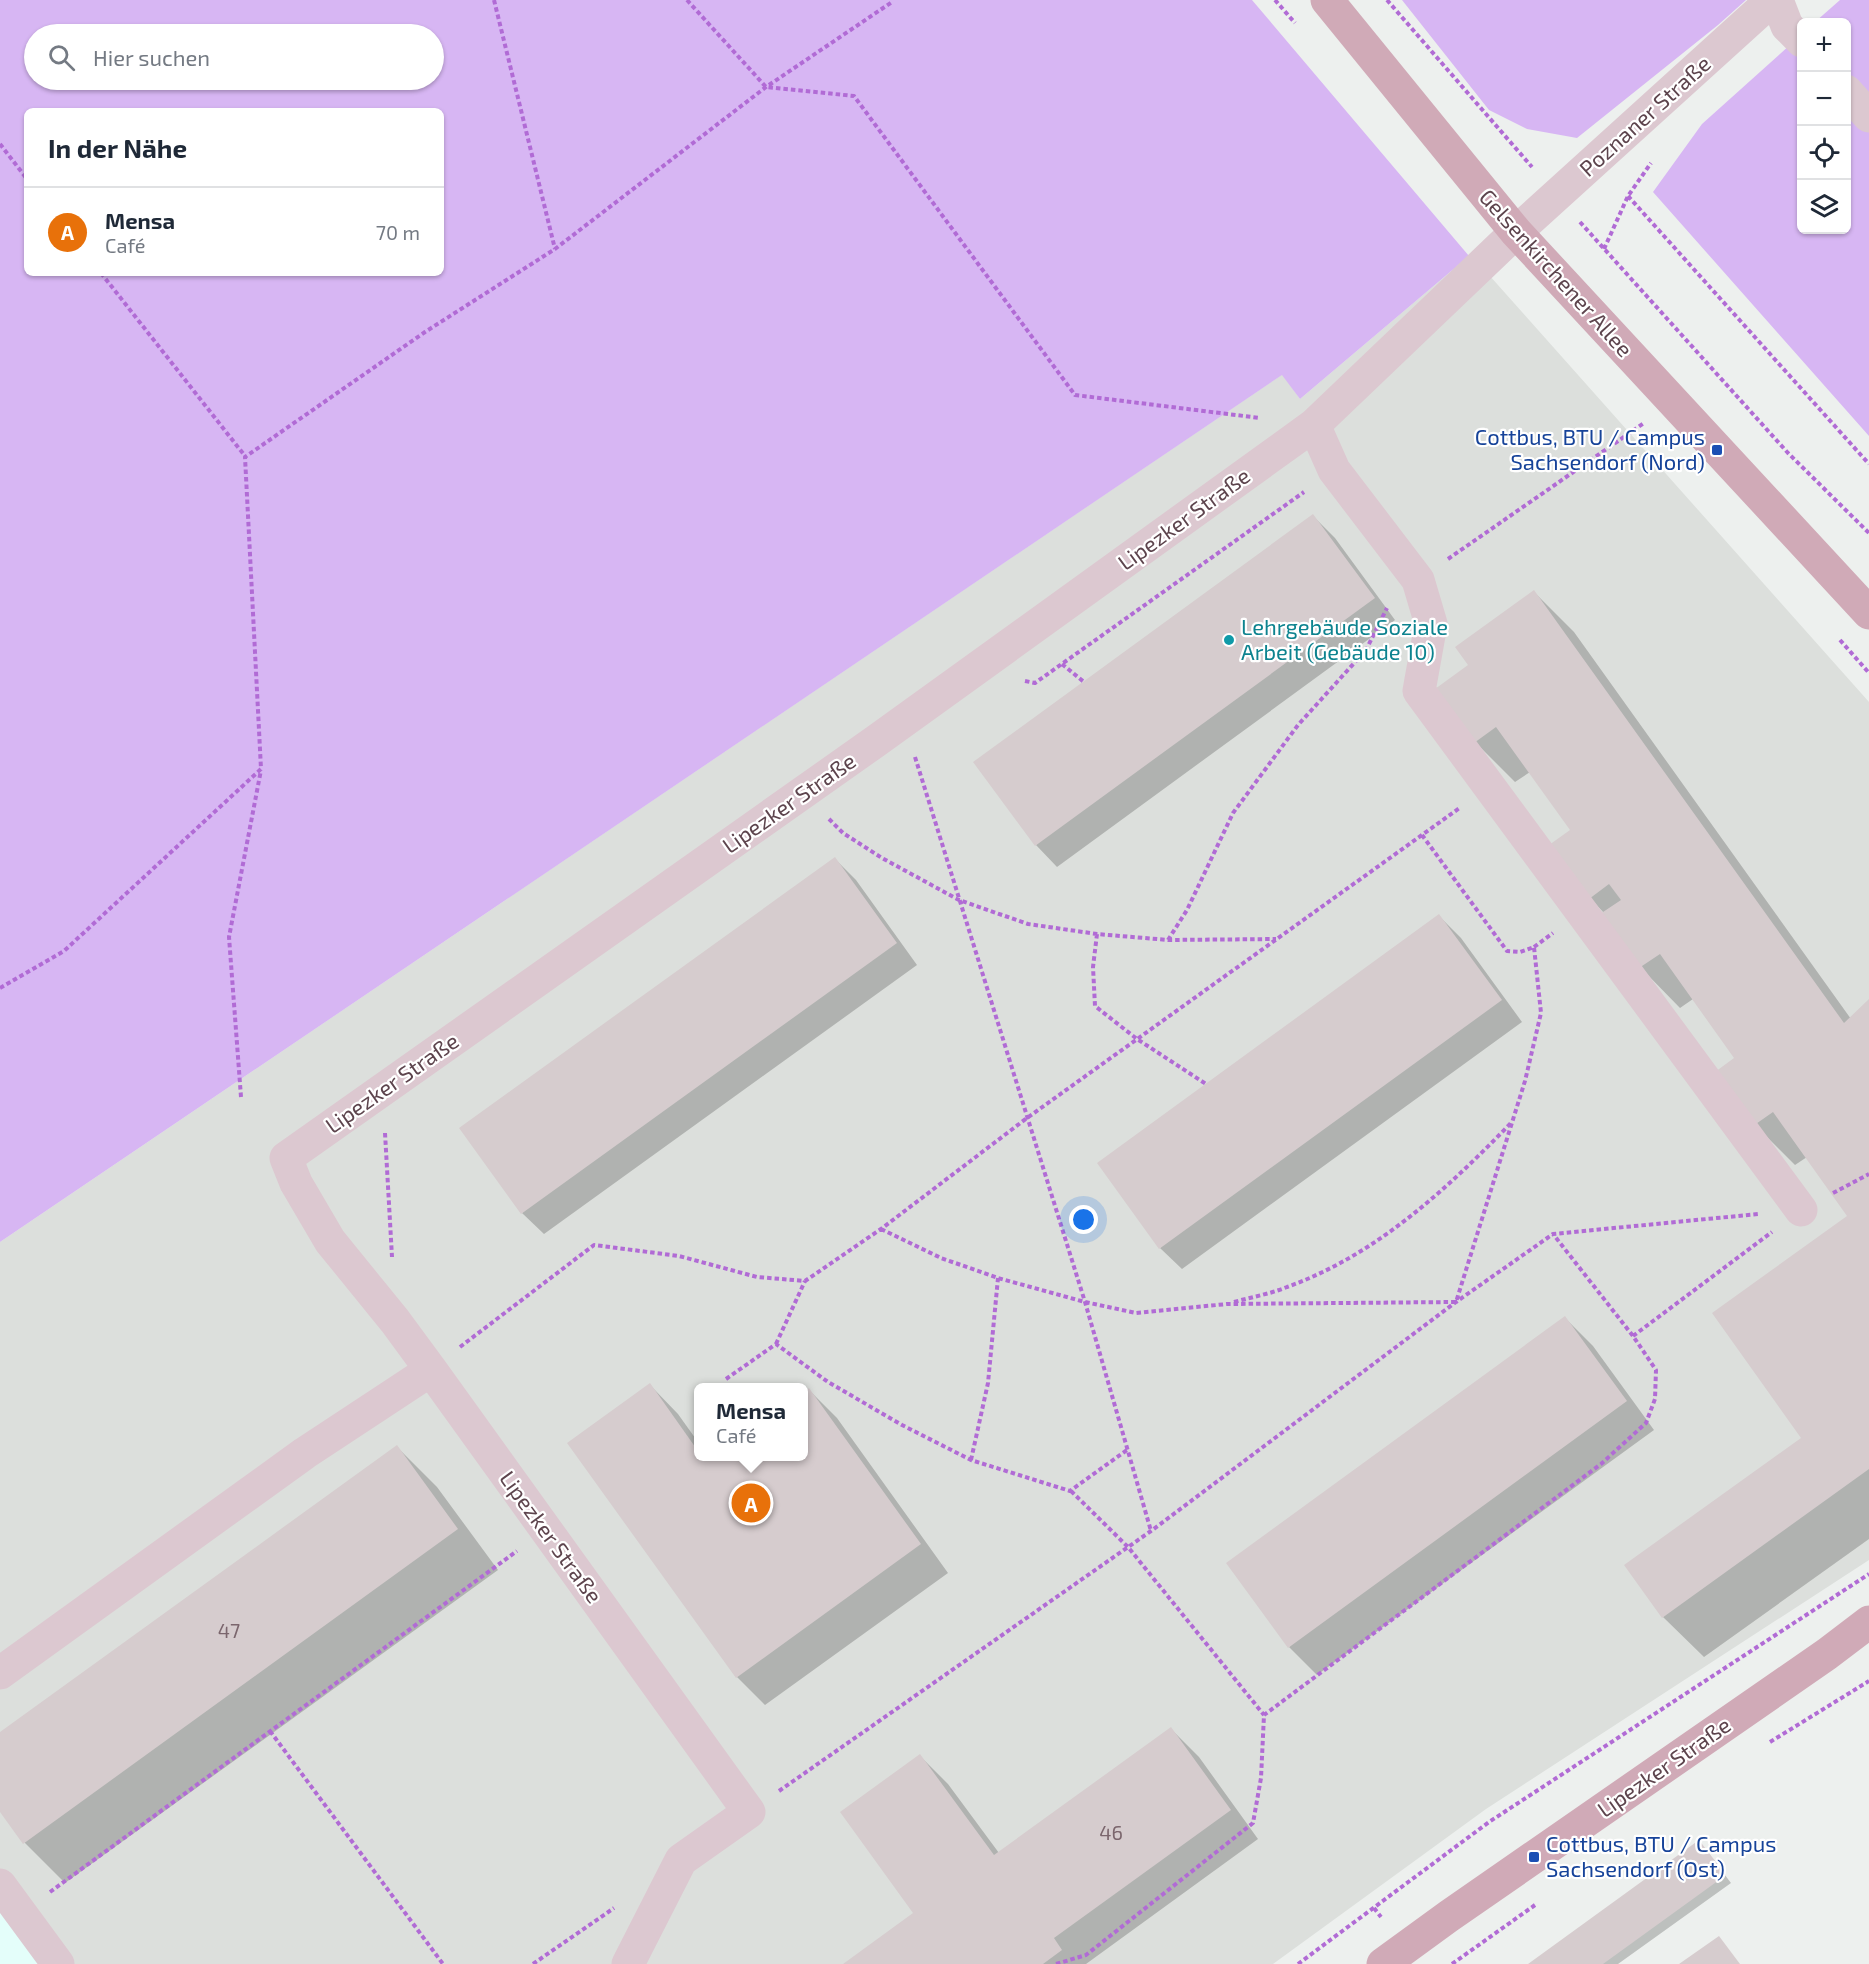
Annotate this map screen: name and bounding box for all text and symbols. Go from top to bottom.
map controls [1797,18,1851,234]
button: + [1797,18,1851,72]
search box [24,24,444,90]
icon: search [45,41,78,74]
text: Hier suchen [93,44,210,70]
street label: Poznaner Straße [1573,50,1715,181]
button: − [1797,72,1851,126]
button: locate [1797,126,1851,180]
text: In der Nähe [48,132,187,163]
button: layers [1797,180,1851,234]
street label: Gelsenkirchener Allee [1475,183,1639,361]
text: Mensa [105,207,175,233]
text: A [61,220,74,244]
text: 70 m [376,220,420,244]
text: Café [105,233,146,257]
place label: Cottbus, BTU / Campus Sachsendorf (Nord) [1475,423,1705,474]
marker: Cottbus, BTU / Campus Sachsendorf (Nord) [1710,443,1724,457]
street label: Lipezker Straße [1112,462,1254,575]
place label: Lehrgebäude Soziale Arbeit (Gebäude 10) [1241,613,1448,664]
marker: Lehrgebäude Soziale Arbeit (Gebäude 10) [1222,633,1236,647]
street label: Lipezker Straße [717,747,860,858]
street label: Lipezker Straße [320,1027,463,1138]
your location [1069,1205,1098,1234]
popup [694,1383,808,1461]
text: Mensa [716,1397,786,1423]
text: Café [716,1423,757,1447]
street label: Lipezker Straße [495,1465,608,1607]
pin: A [732,1480,771,1526]
house number: 47 [218,1618,240,1642]
street label: Lipezker Straße [1592,1711,1735,1822]
house number: 46 [1099,1820,1123,1844]
place label: Cottbus, BTU / Campus Sachsendorf (Ost) [1546,1830,1776,1881]
marker: Cottbus, BTU / Campus Sachsendorf (Ost) [1527,1850,1541,1864]

